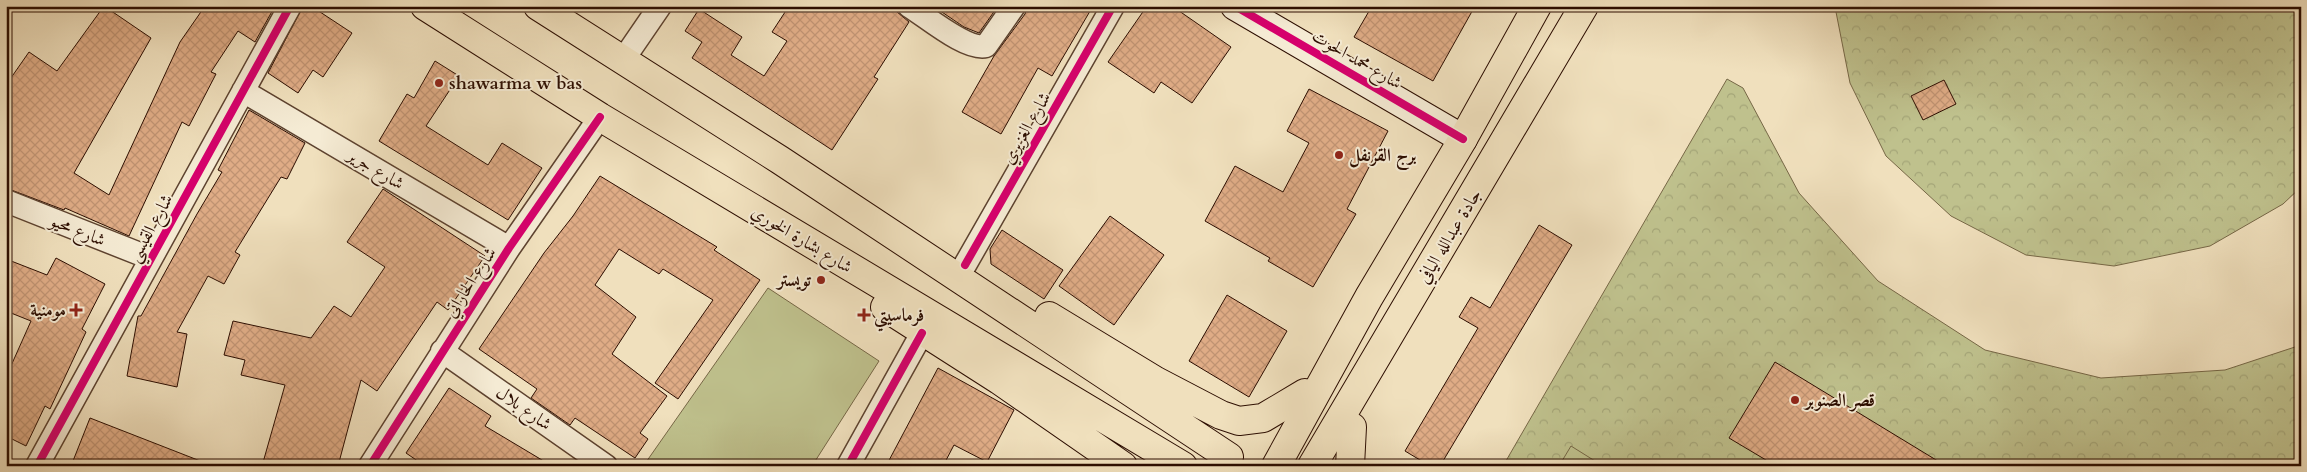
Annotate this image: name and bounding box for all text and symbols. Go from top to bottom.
street label: شارع محمد الحوت [1306,23,1407,97]
place label: shawarma w bas [449,71,582,96]
marker: shawarma w bas [433,77,445,89]
street label: شارع الغزيري [996,87,1059,170]
street label: شارع جرير [340,142,409,198]
place label: برج القرنفل [1349,143,1417,171]
marker: برج القرنفل [1333,149,1345,161]
street label: جادة عبدالله اليافي [1411,184,1489,289]
street label: شارع القيسي [121,190,183,269]
street label: شارع بشارة الخوري [745,199,857,281]
street label: شارع محيو [44,207,109,255]
street label: شارع الحاراتي [438,242,504,324]
place label: تويستر [775,268,812,293]
marker: تويستر [815,274,827,286]
place label: مومنية [30,298,66,323]
place label: فرماسيتي [874,303,924,332]
marker: مومنية [70,304,82,316]
marker: فرماسيتي [858,309,870,321]
street label: شارع بلال [490,380,557,438]
place label: قصر الصنوبر [1803,388,1875,413]
marker: قصر الصنوبر [1789,394,1801,406]

